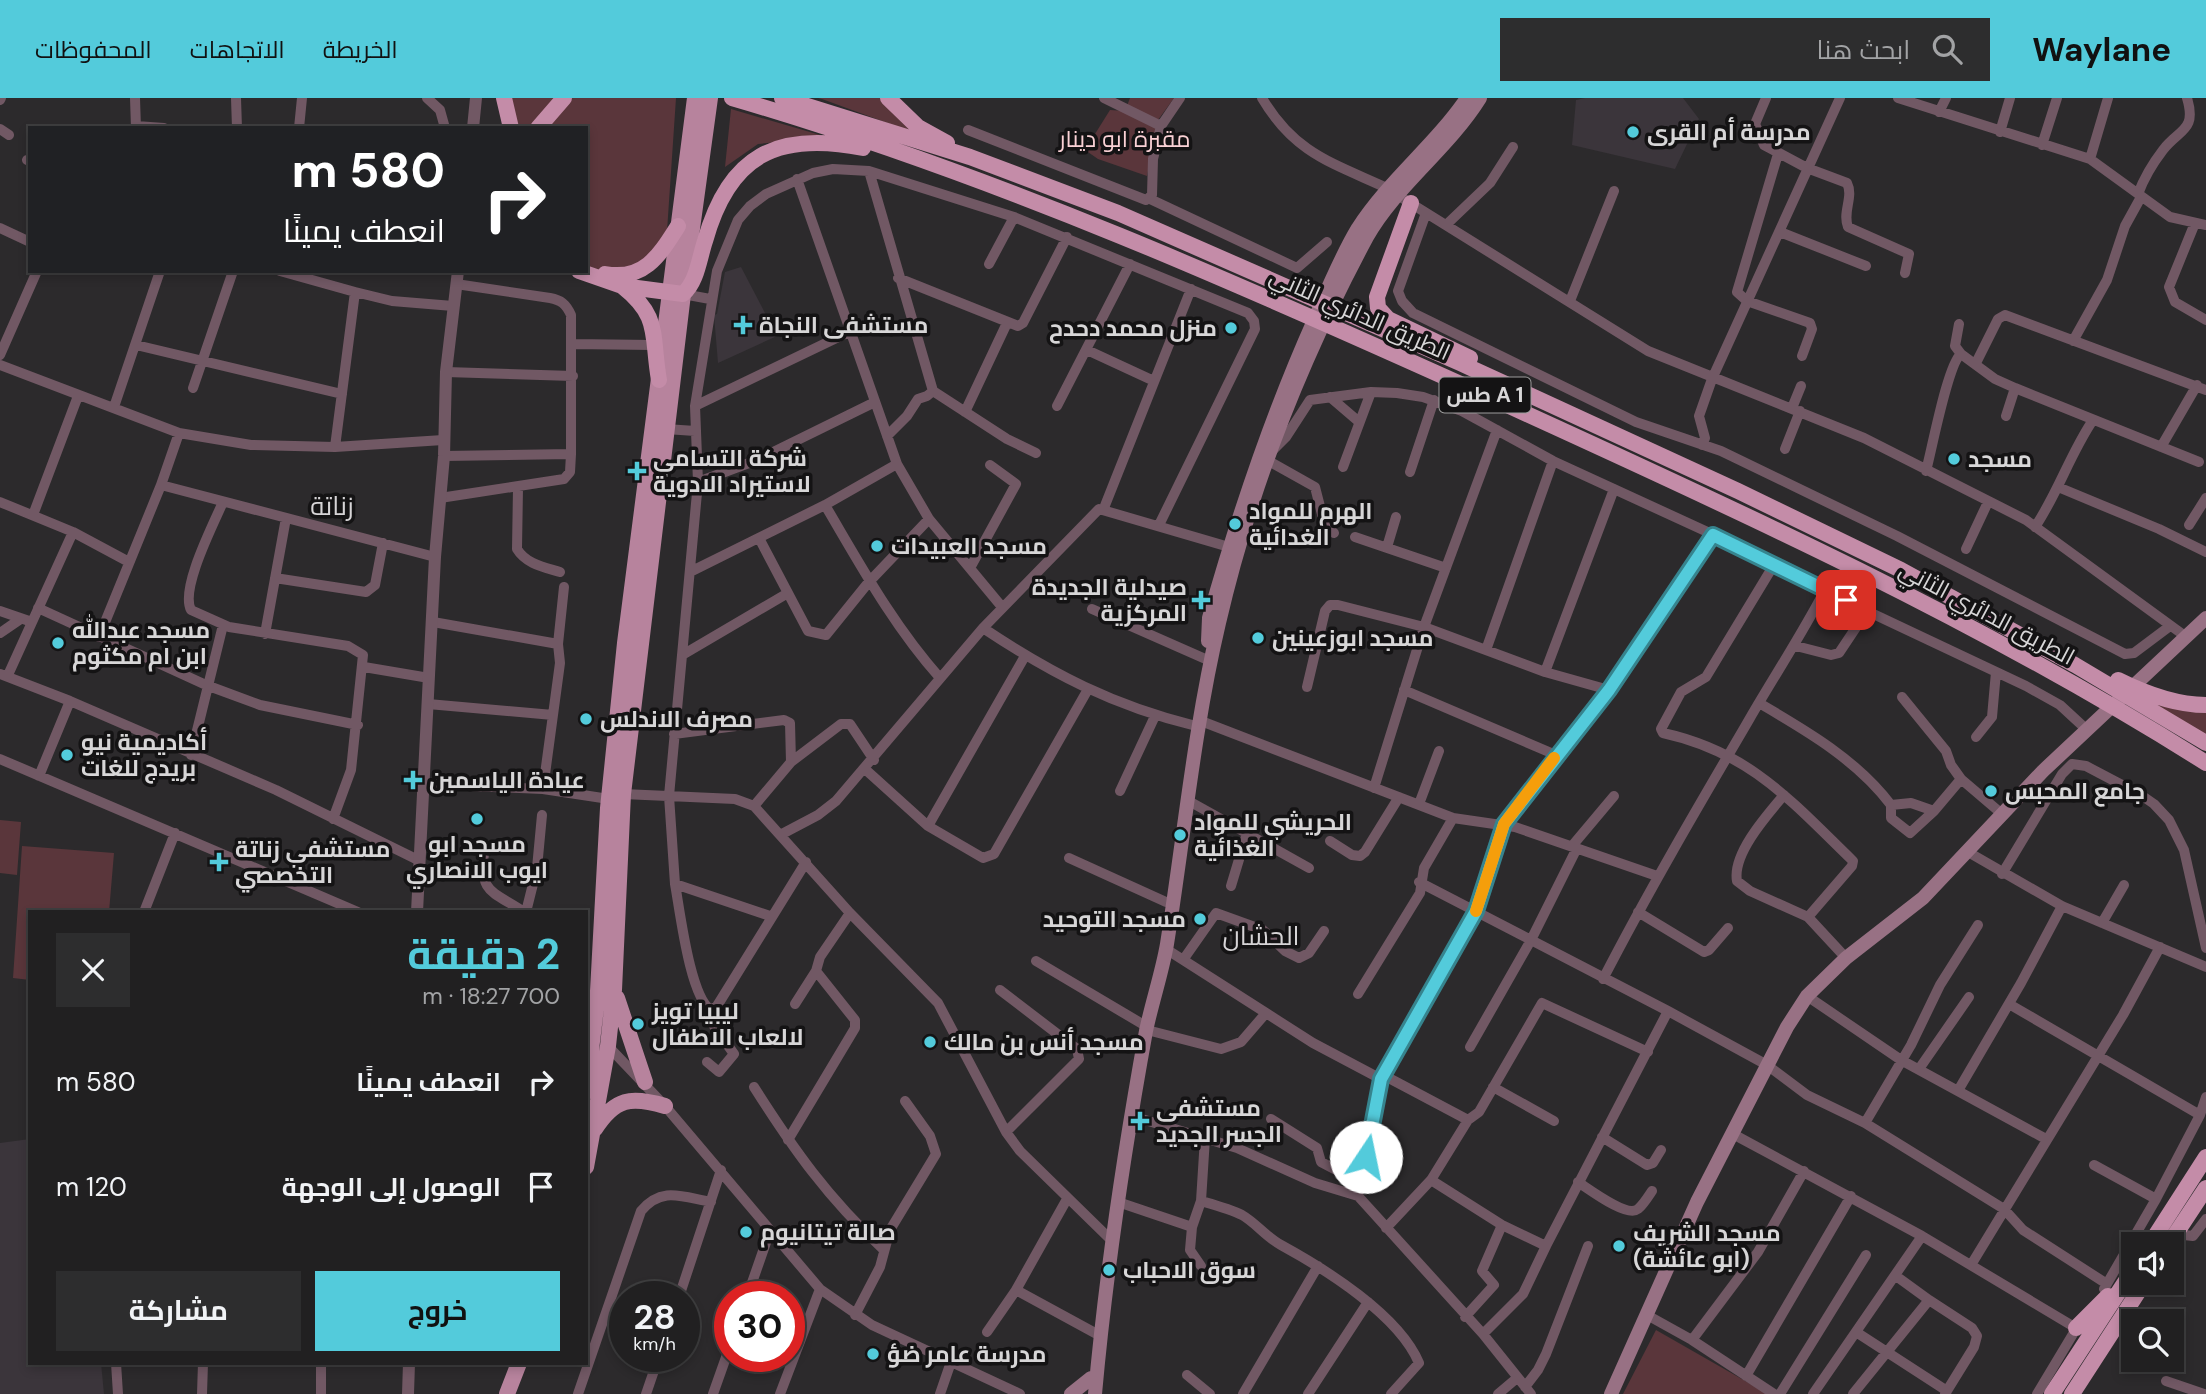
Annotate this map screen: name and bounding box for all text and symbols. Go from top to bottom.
search box [1500,18,1990,81]
text: Waylane [2032,28,2171,71]
icon: search [1928,30,1966,68]
text: ابحث هنا [1817,33,1910,67]
text: المحفوظات [35,34,152,65]
text: الاتجاهات [190,34,285,65]
text: الخريطة [323,34,398,65]
place label: مدرسة أم القرى [1647,117,1811,148]
park label: مقبرة ابو دينار [1057,124,1191,154]
marker: مدرسة أم القرى [1625,124,1641,140]
text: 580 m [291,138,445,202]
icon: right [469,154,560,245]
text: انعطف يمينًا [283,210,445,252]
street label: الطريق الدائري الثاني [1264,261,1455,370]
place label: مستشفى النجاة [759,310,928,340]
place label: منزل محمد دحدح [1049,313,1217,344]
marker: مستشفى النجاة [733,315,753,335]
marker: منزل محمد دحدح [1223,320,1239,336]
road number: طس A 1 [1440,378,1530,412]
place label: شركة التسامي لاستيراد الادوية [653,443,811,499]
place label: مسجد [1968,444,2032,474]
marker: مسجد [1946,451,1962,467]
marker: شركة التسامي لاستيراد الادوية [627,461,647,481]
district label: زناتة [310,489,354,523]
place label: الهرم للمواد الغدائية [1249,496,1373,552]
marker: الهرم للمواد الغدائية [1227,516,1243,532]
place label: مسجد العبيدات [891,531,1047,561]
marker: مسجد العبيدات [869,538,885,554]
street label: الطريق الدائري الثاني [1893,554,2080,675]
pin [1816,570,1876,630]
place label: صيدلية الجديدة المركزية [1032,572,1187,628]
icon: arrive [1827,581,1865,619]
marker: صيدلية الجديدة المركزية [1193,592,1209,608]
place label: مسجد عبدالله ابن ام مكثوم [72,614,210,672]
place label: مسجد ابوزعينين [1272,623,1433,653]
marker: مسجد ابوزعينين [1250,630,1266,646]
marker: مسجد عبدالله ابن ام مكثوم [50,635,66,651]
place label: مصرف الاندلس [600,704,753,734]
marker: مصرف الاندلس [578,711,594,727]
place label: أكاديمية نيو بريدج للغات [81,727,207,784]
marker: أكاديمية نيو بريدج للغات [59,747,75,763]
place label: عيادة الياسمين [429,765,585,795]
marker: عيادة الياسمين [403,770,423,790]
place label: جامع المحبس [2005,776,2145,807]
marker: جامع المحبس [1983,783,1999,799]
place label: الحريشي للمواد الغذائية [1194,807,1352,863]
marker: مسجد ابو ايوب الانصاري [469,811,485,827]
marker: الحريشي للمواد الغذائية [1172,827,1188,843]
place label: مسجد ابو ايوب الانصاري [406,829,548,889]
place label: مستشفي زناتة التخصصي [235,834,390,893]
marker: مستشفي زناتة التخصصي [209,852,229,872]
place label: مسجد التوحيد [1043,904,1186,934]
marker: مسجد التوحيد [1192,911,1208,927]
district label: الحشان [1222,919,1300,953]
text: 2 دقيقة [407,927,560,982]
button: close [56,933,130,1007]
text: 700 m · 18:27 [422,981,560,1011]
place label: ليبيا تويز لالعاب الاطفال [651,996,803,1052]
marker: ليبيا تويز لالعاب الاطفال [630,1016,646,1032]
place label: مسجد أنس بن مالك [944,1027,1144,1057]
marker: مسجد أنس بن مالك [922,1034,938,1050]
icon: right [522,1063,560,1101]
text: 580 m [56,1065,136,1099]
text: انعطف يمينًا [356,1065,501,1099]
place label: مستشفى الجسر الجديد [1156,1093,1282,1149]
marker: مستشفى الجسر الجديد [1130,1111,1150,1131]
position arrow [1329,1120,1403,1194]
icon: arrive [522,1168,560,1206]
text: 120 m [56,1170,127,1204]
text: الوصول إلى الوجهة [282,1170,501,1204]
place label: صالة تيتانيوم [760,1217,896,1248]
place label: مسجد الشريف (ابو عائشة) [1633,1218,1781,1274]
marker: صالة تيتانيوم [738,1224,754,1240]
map controls [2121,1232,2184,1372]
button: sound [2121,1232,2184,1295]
marker: مسجد الشريف (ابو عائشة) [1611,1238,1627,1254]
place label: سوق الاحباب [1123,1255,1256,1285]
marker: سوق الاحباب [1101,1262,1117,1278]
button: مشاركة [56,1271,301,1351]
button: خروج [315,1271,560,1351]
speed limit sign: 30 [714,1281,805,1372]
text: 28 [633,1294,676,1340]
button: search [2121,1309,2184,1372]
text: km/h [633,1332,676,1356]
place label: مدرسة عامر ضؤ [887,1339,1047,1369]
marker: مدرسة عامر ضؤ [865,1346,881,1362]

